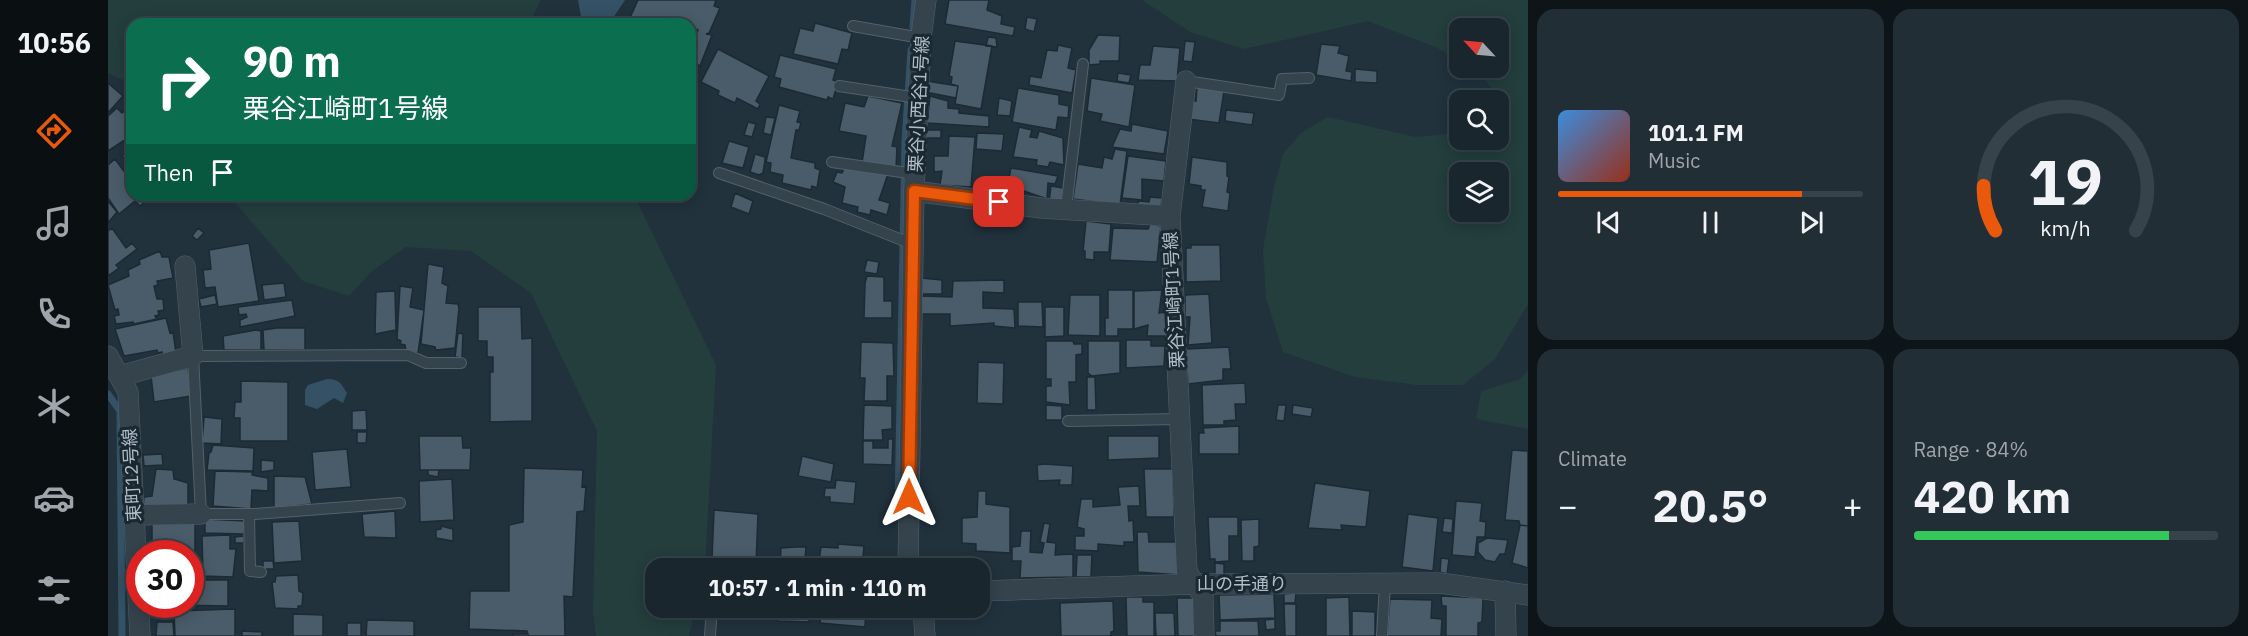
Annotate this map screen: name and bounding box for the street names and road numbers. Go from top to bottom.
street label: 栗谷小西谷1号線 [903,35,934,173]
street label: 栗谷江崎町1号線 [1158,231,1189,369]
street label: 東町12号線 [118,428,145,522]
street label: 山の手通り [1197,572,1287,595]

